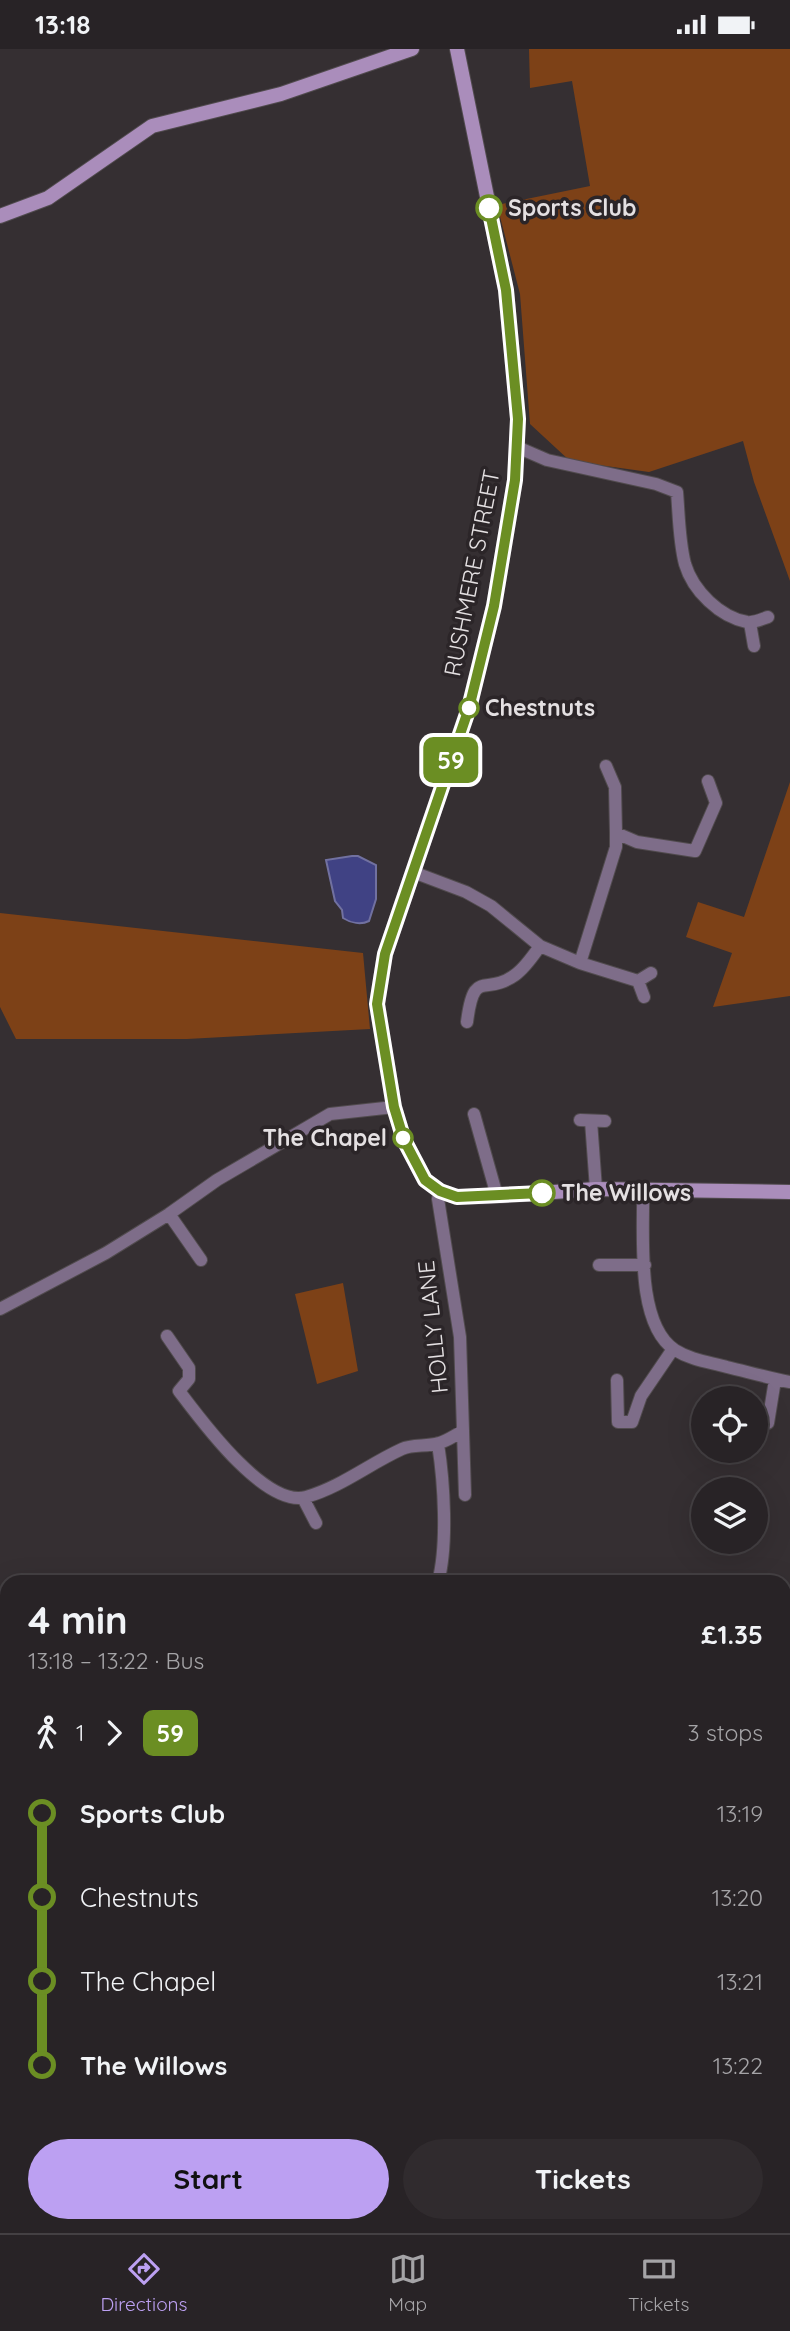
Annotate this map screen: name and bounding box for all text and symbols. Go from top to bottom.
text: 13:18 [35,8,91,41]
place label: Sports Club [508,193,636,222]
marker: Sports Club [476,195,502,221]
street label: RUSHMERE STREET [437,467,506,679]
place label: Chestnuts [485,693,595,722]
marker: Chestnuts [459,698,479,718]
line badge: 59 [420,737,482,783]
text: 59 [437,745,465,775]
place label: The Chapel [263,1123,387,1152]
marker: The Chapel [393,1128,413,1148]
place label: The Willows [561,1178,691,1207]
marker: The Willows [529,1180,555,1206]
street label: HOLLY LANE [411,1259,454,1395]
map controls [691,1386,768,1554]
button: locate [691,1386,768,1463]
button: layers [691,1477,768,1554]
text: 4 min [28,1596,128,1644]
text: £1.35 [701,1618,763,1651]
text: 13:18 – 13:22 · Bus [28,1646,204,1675]
icon: walk [28,1714,66,1752]
icon: forward [95,1714,133,1752]
text: 1 [76,1718,85,1747]
text: 59 [157,1718,184,1748]
text: 3 stops [688,1718,763,1747]
text: Sports Club [80,1797,225,1830]
text: 13:19 [717,1799,763,1828]
text: Chestnuts [80,1881,199,1914]
text: 13:20 [712,1883,763,1912]
text: The Chapel [80,1965,216,1998]
text: 13:21 [717,1967,763,1996]
text: The Willows [80,2049,227,2082]
text: 13:22 [713,2051,763,2080]
button: Start [28,2139,389,2219]
button: Tickets [403,2139,763,2219]
tab: Directions [100,2250,188,2316]
tab: Map [388,2250,427,2316]
tab: Tickets [628,2250,690,2316]

